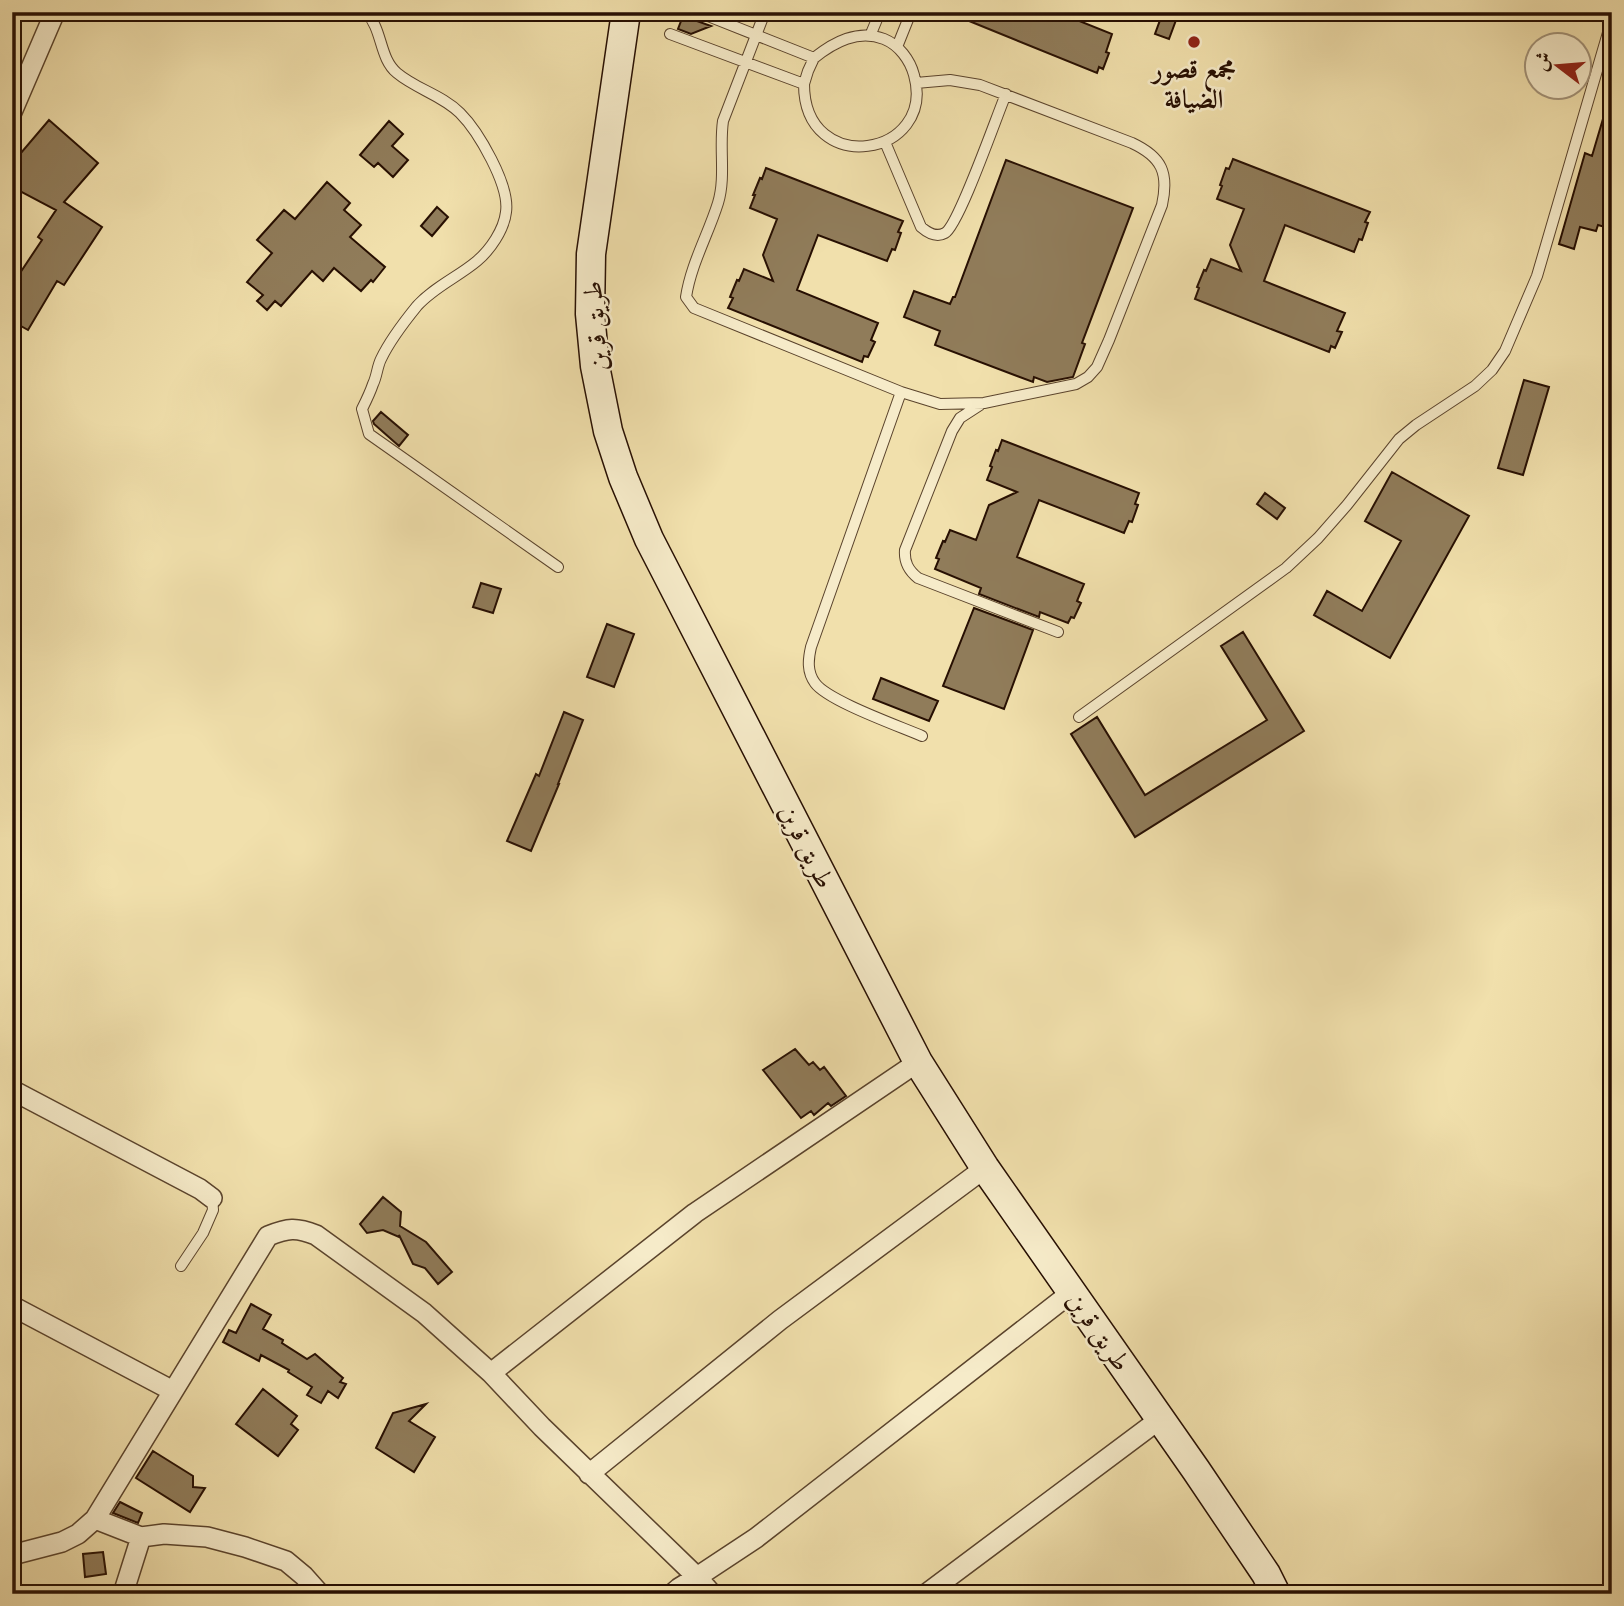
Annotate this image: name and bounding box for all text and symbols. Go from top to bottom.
north arrow [1522,32,1592,102]
marker: مجمع قصور الضيافة [1186,34,1202,50]
text: ش [1526,48,1558,74]
place label: مجمع قصور الضيافة [1149,49,1236,118]
street label: طريق قرين [572,280,617,372]
street label: طريق قرين [770,797,845,895]
street label: طريق قرين [1058,1282,1141,1379]

